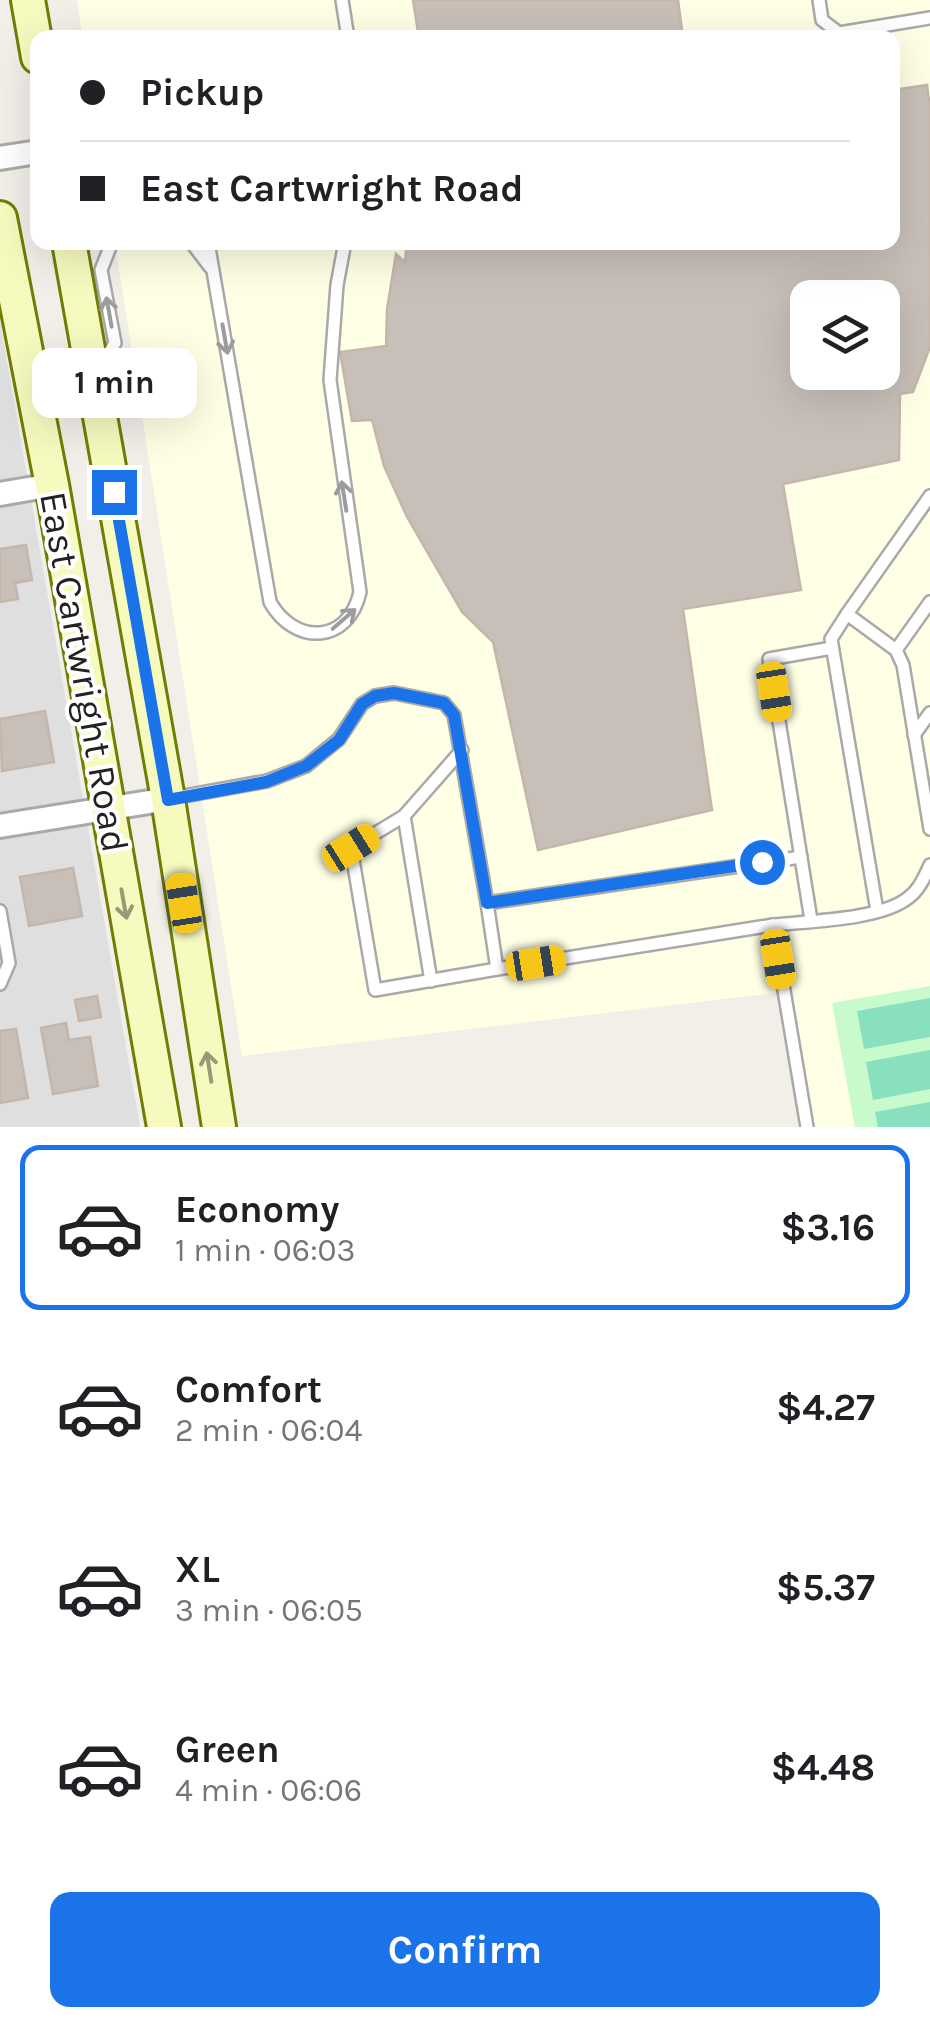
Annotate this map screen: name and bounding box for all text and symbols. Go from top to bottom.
text: Pickup [140,70,264,115]
text: East Cartwright Road [140,166,523,211]
map controls [790,280,900,390]
button: layers [790,280,900,390]
one-way arrow [99,296,118,329]
one-way arrow [216,322,235,354]
callout: 1 min [32,347,196,417]
text: 1 min [74,364,155,401]
route end [92,470,137,515]
one-way arrow [335,480,353,512]
street label: East Cartwright Road [30,488,138,856]
one-way arrow [330,608,356,631]
car [754,660,794,724]
car [318,819,384,877]
route start [740,840,785,885]
car [164,871,204,935]
one-way arrow [115,887,134,919]
car [758,927,798,991]
car [504,943,568,983]
one-way arrow [199,1051,218,1083]
icon: car [55,1183,145,1273]
text: Economy [175,1187,339,1232]
text: $3.16 [780,1205,875,1250]
text: 1 min · 06:03 [175,1232,355,1269]
icon: car [55,1363,145,1453]
text: Comfort [175,1367,322,1412]
text: $4.27 [776,1385,875,1430]
text: 2 min · 06:04 [175,1412,362,1449]
icon: car [55,1543,145,1633]
text: XL [175,1547,220,1592]
text: $5.37 [776,1565,875,1610]
text: 3 min · 06:05 [175,1592,363,1629]
icon: car [55,1723,145,1813]
text: Green [175,1727,280,1772]
text: $4.48 [771,1745,875,1790]
text: 4 min · 06:06 [175,1772,362,1809]
button: Confirm [50,1892,880,2007]

